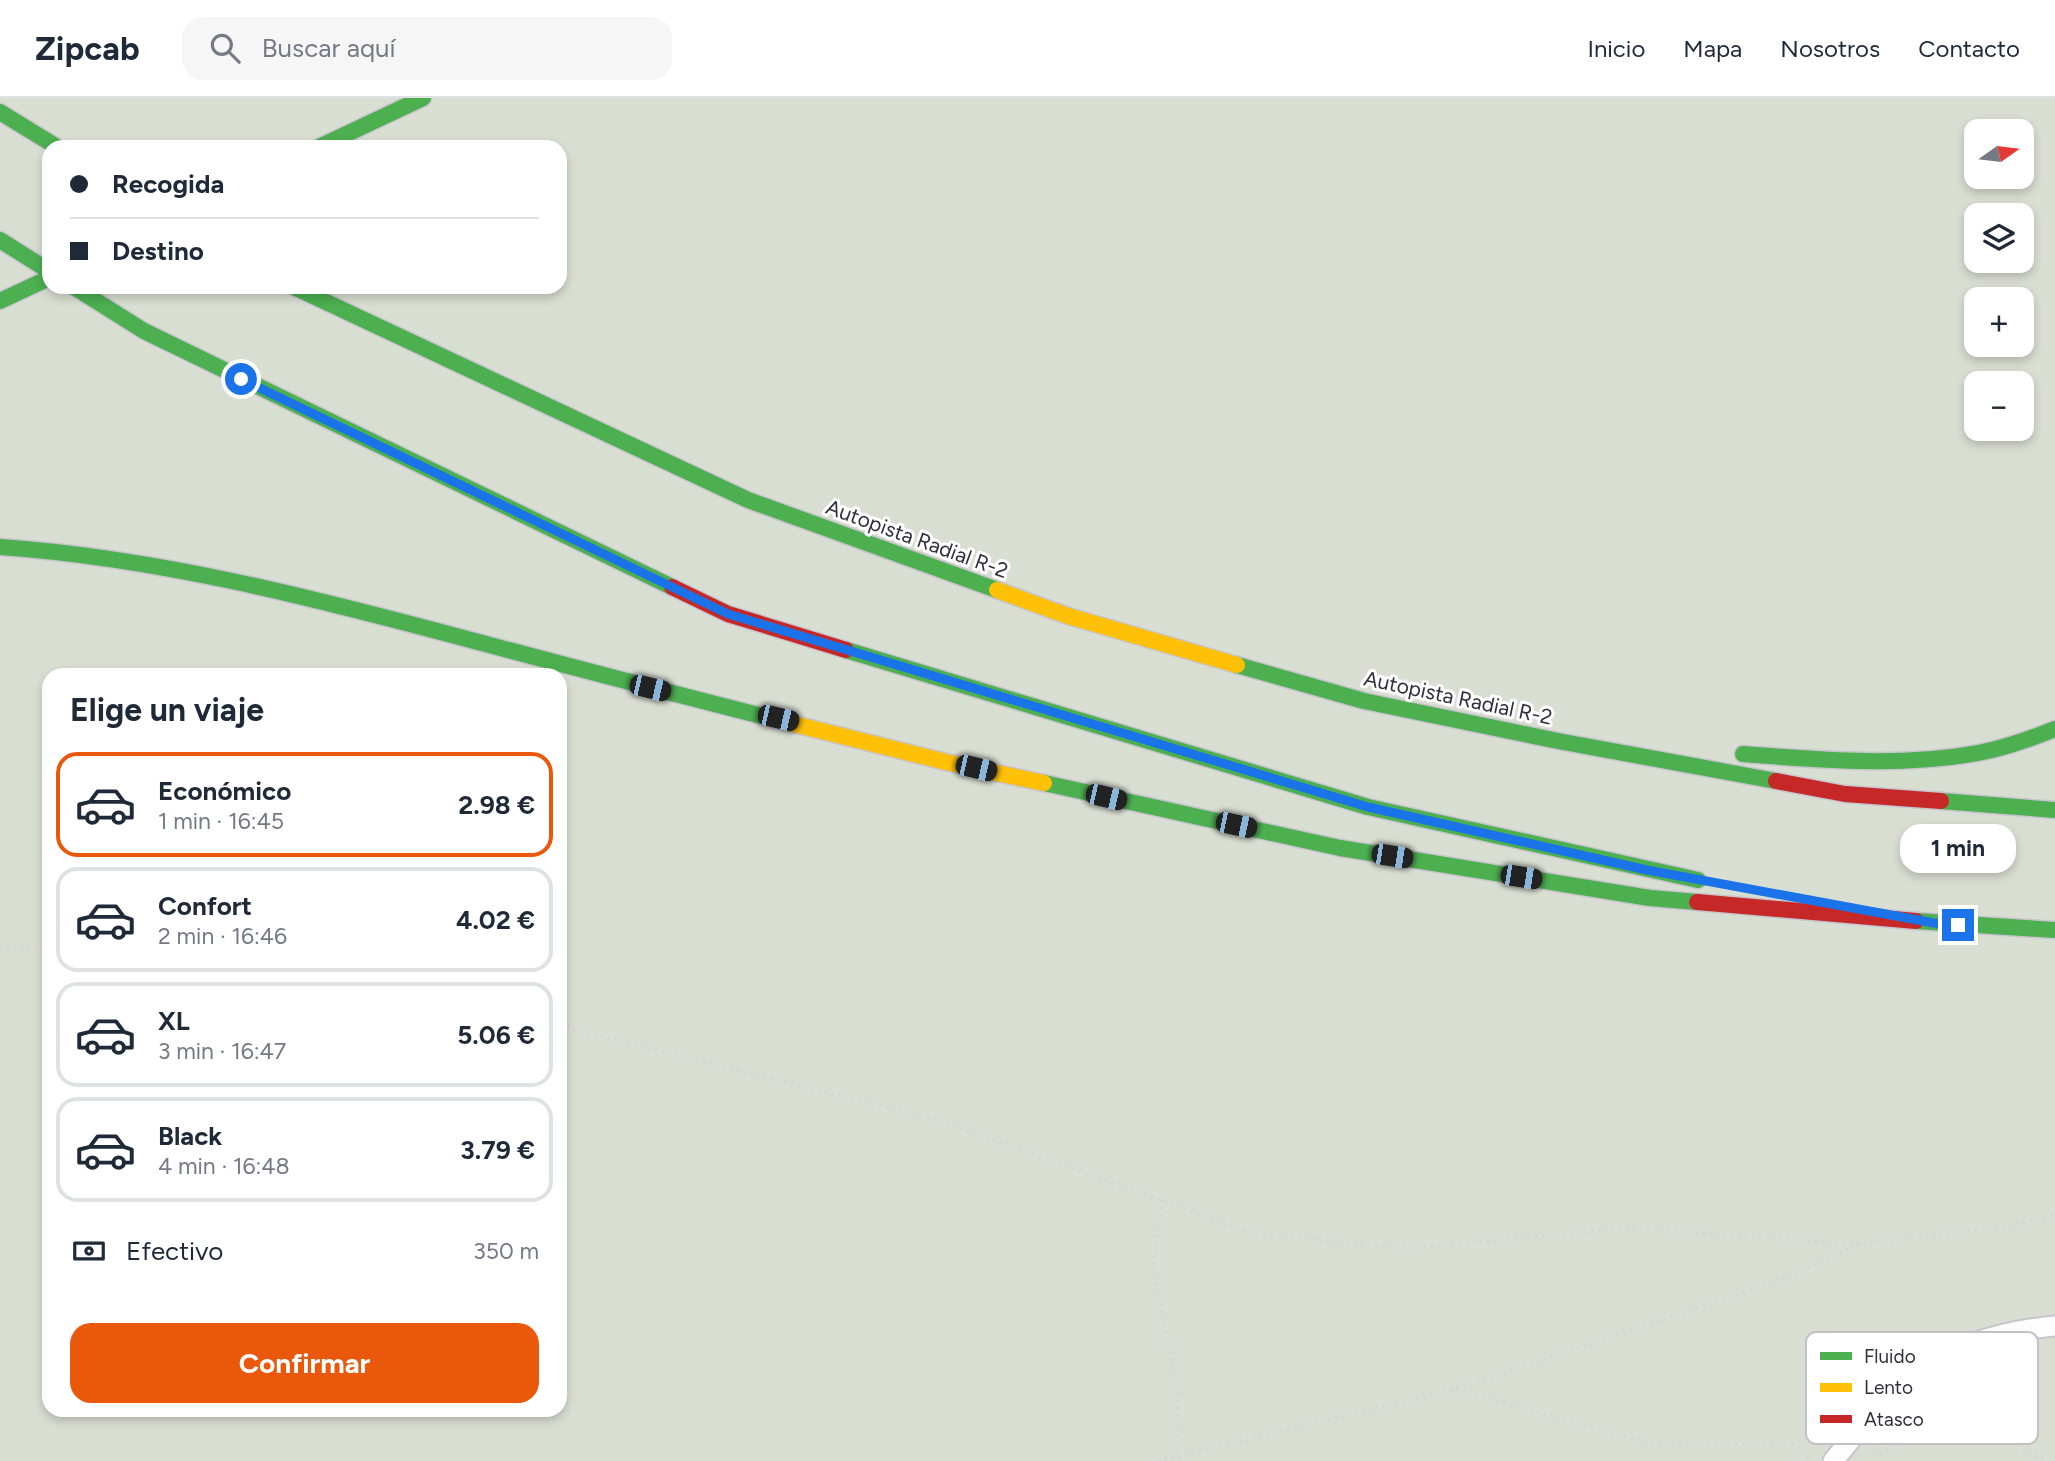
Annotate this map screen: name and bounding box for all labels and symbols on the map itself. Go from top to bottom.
north arrow [1964,119,2034,189]
route start [225,363,257,395]
street label: Autopista Radial R-2 [823,494,1012,583]
street label: Autopista Radial R-2 [1362,665,1555,730]
car [628,673,673,703]
car [756,703,801,733]
car [954,753,999,783]
car [1084,782,1129,812]
car [1214,810,1259,840]
callout: 1 min [1900,824,2016,872]
car [1370,842,1415,870]
car [1499,863,1544,891]
route end [1942,909,1974,941]
legend [1806,1332,2038,1444]
text: Fluido [1864,1345,1916,1368]
text: Lento [1864,1376,1913,1399]
text: Atasco [1864,1408,1924,1431]

